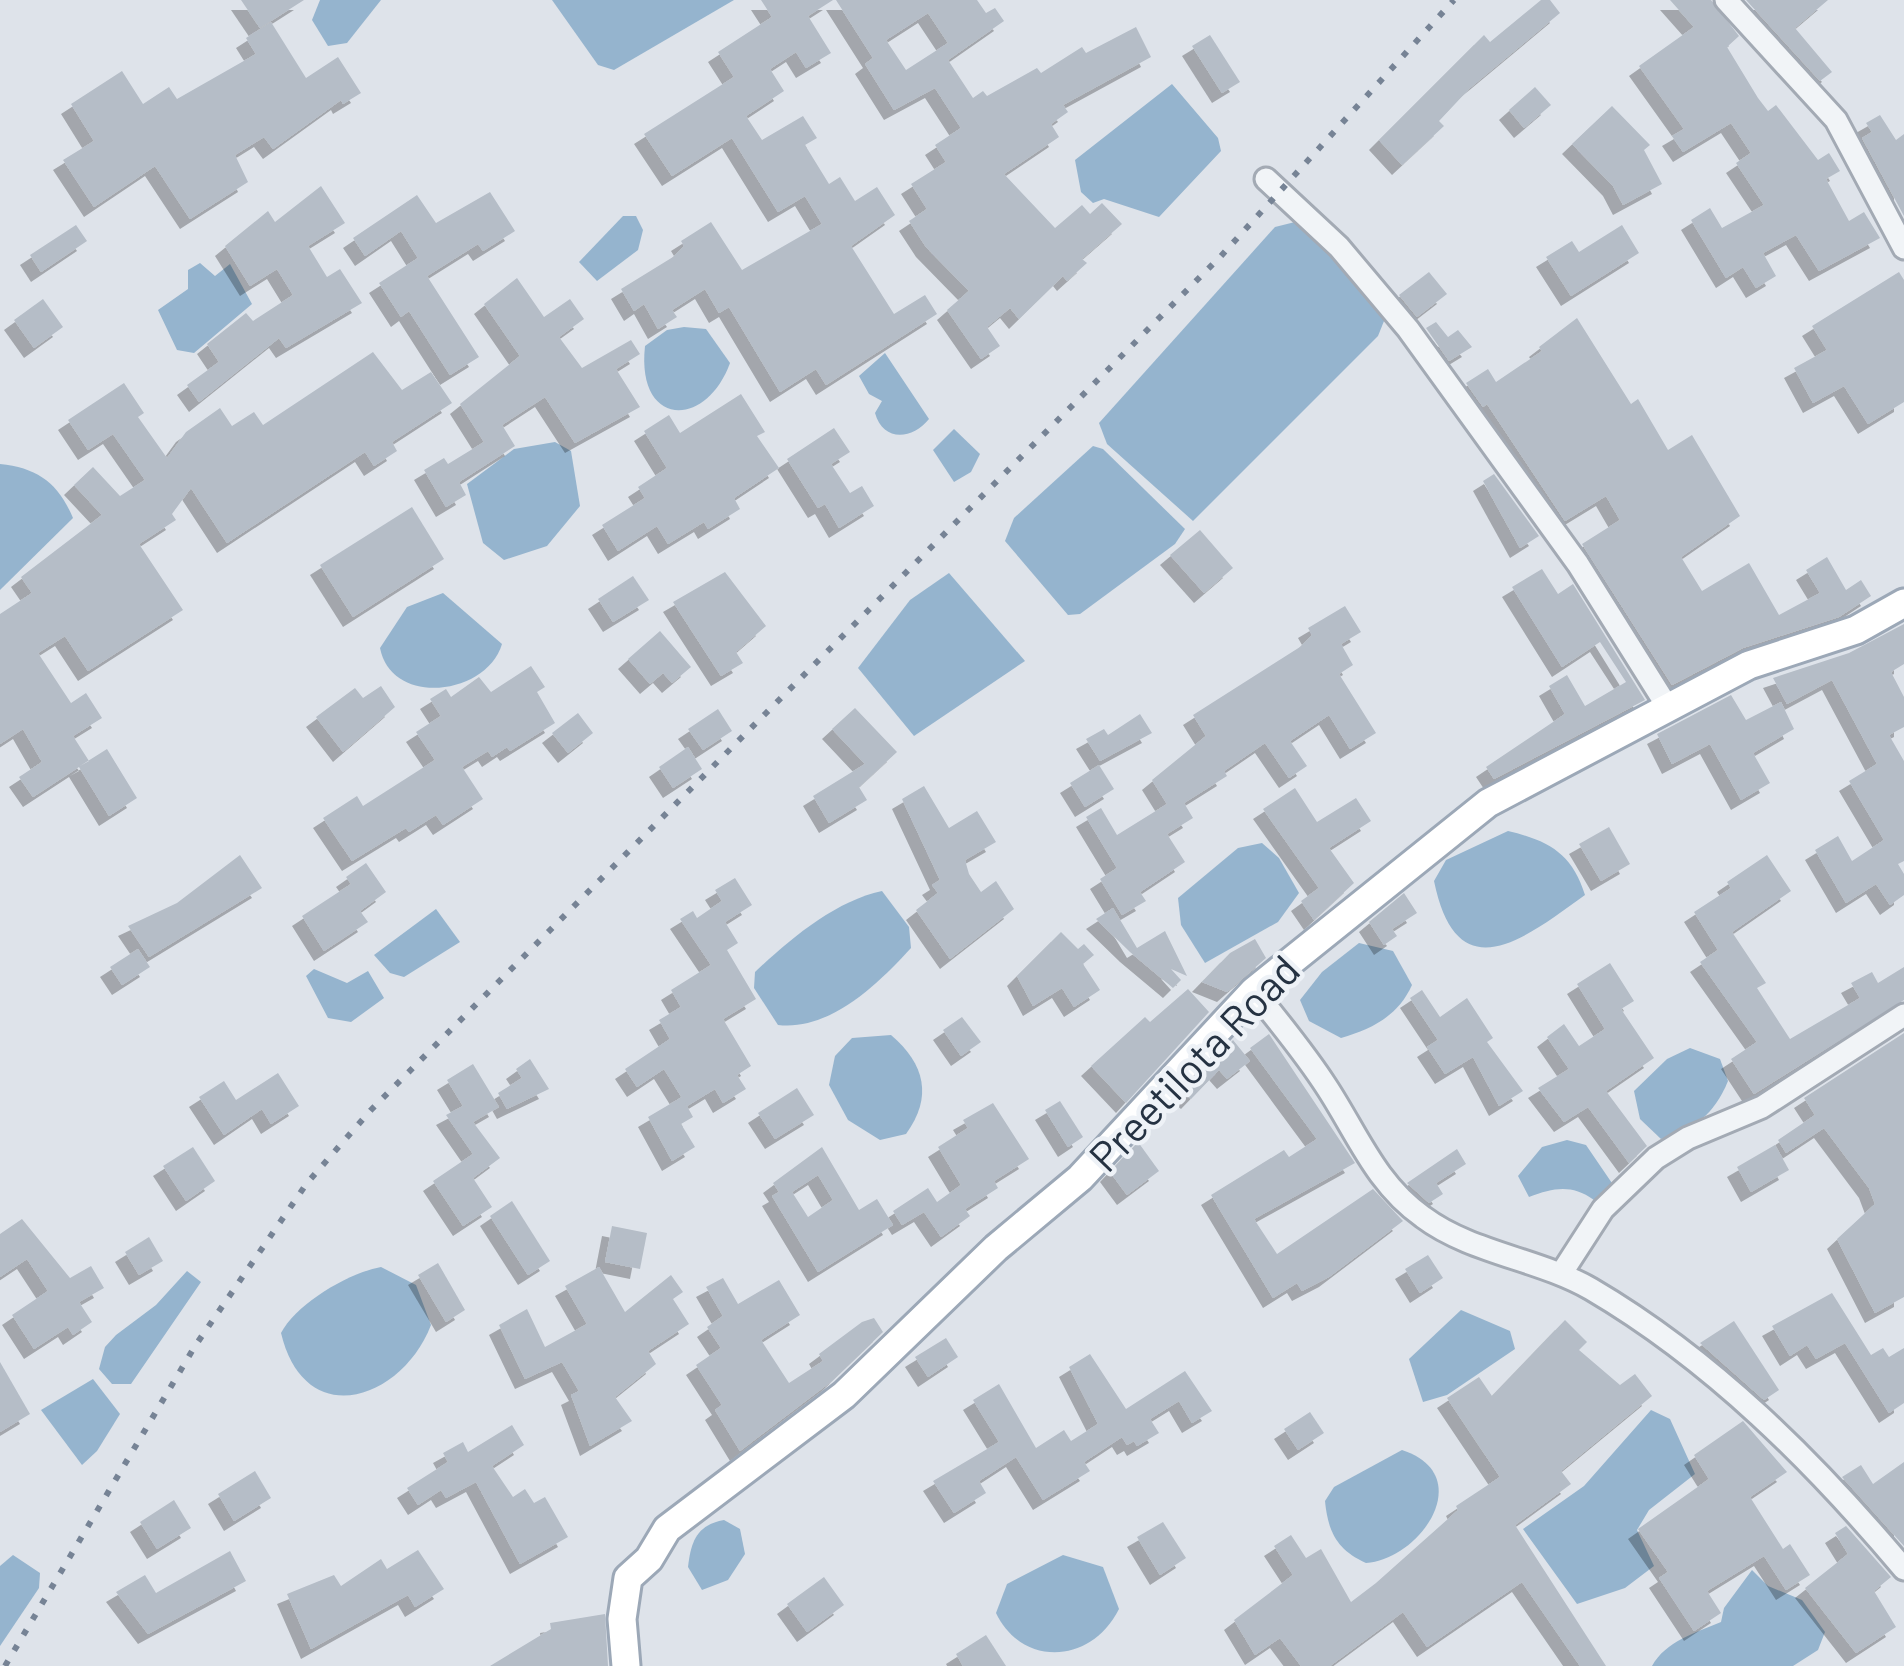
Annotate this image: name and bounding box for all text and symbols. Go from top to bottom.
street label: Preetilota Road [1078,944,1308,1180]

